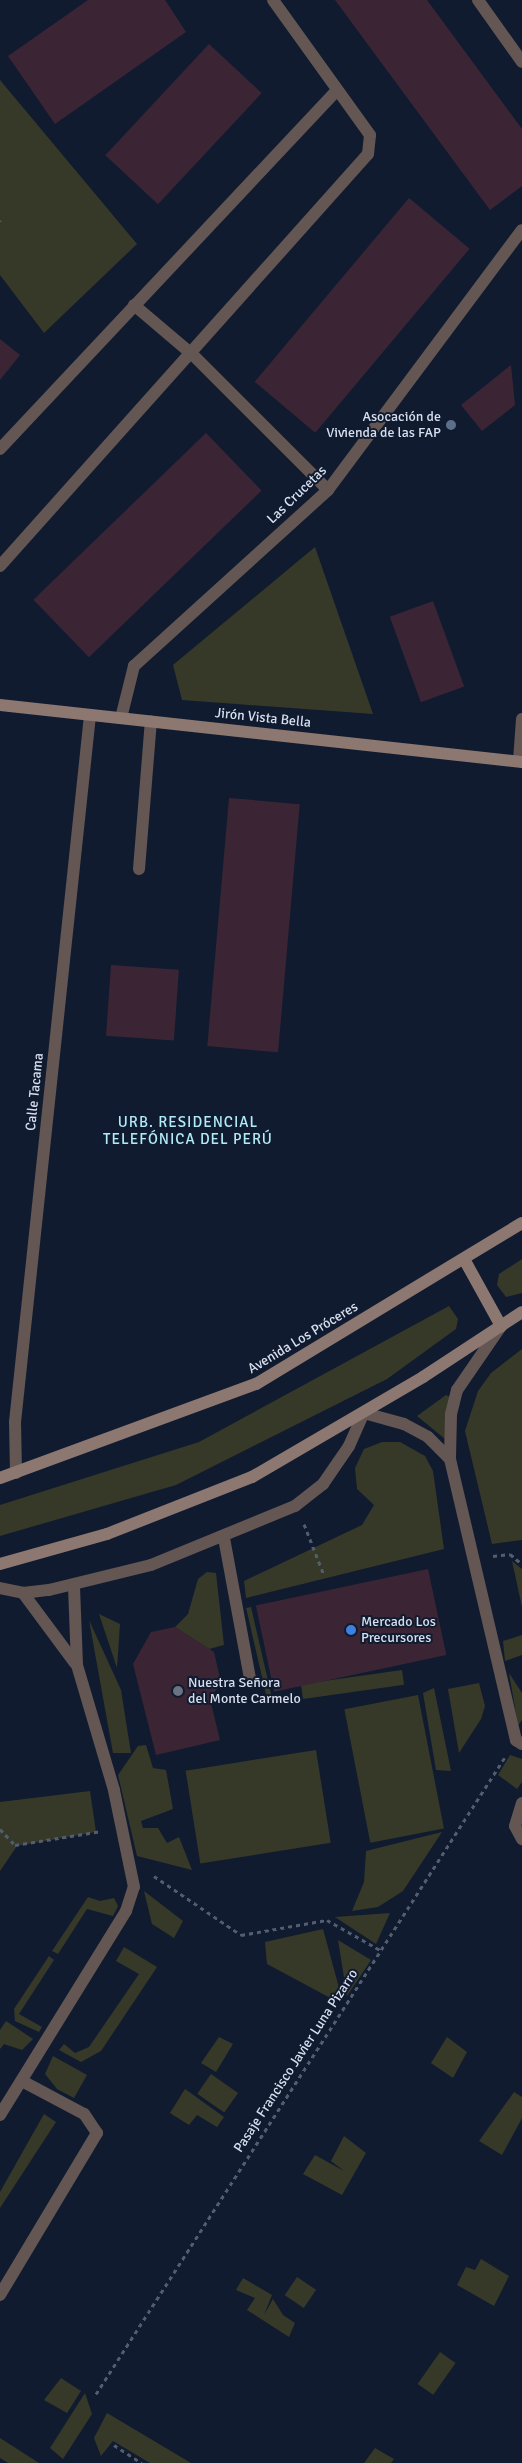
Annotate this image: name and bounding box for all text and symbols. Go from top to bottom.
place label: Asocación de Vivienda de las FAP [326,409,441,442]
marker: Asocación de Vivienda de las FAP [445,419,457,431]
street label: Las Crucetas [264,462,330,528]
street label: Jirón Vista Bella [214,705,312,731]
street label: Calle Tacama [23,1052,47,1132]
district label: URB. RESIDENCIAL TELEFÓNICA DEL PERÚ [101,1113,275,1148]
street label: Avenida Los Próceres [245,1299,361,1377]
place label: Mercado Los Precursores [361,1614,436,1646]
marker: Mercado Los Precursores [345,1624,357,1636]
place label: Nuestra Señora del Monte Carmelo [188,1675,301,1708]
marker: Nuestra Señora del Monte Carmelo [172,1685,184,1697]
street label: Pasaje Francisco Javier Luna Pizarro [230,1966,362,2156]

